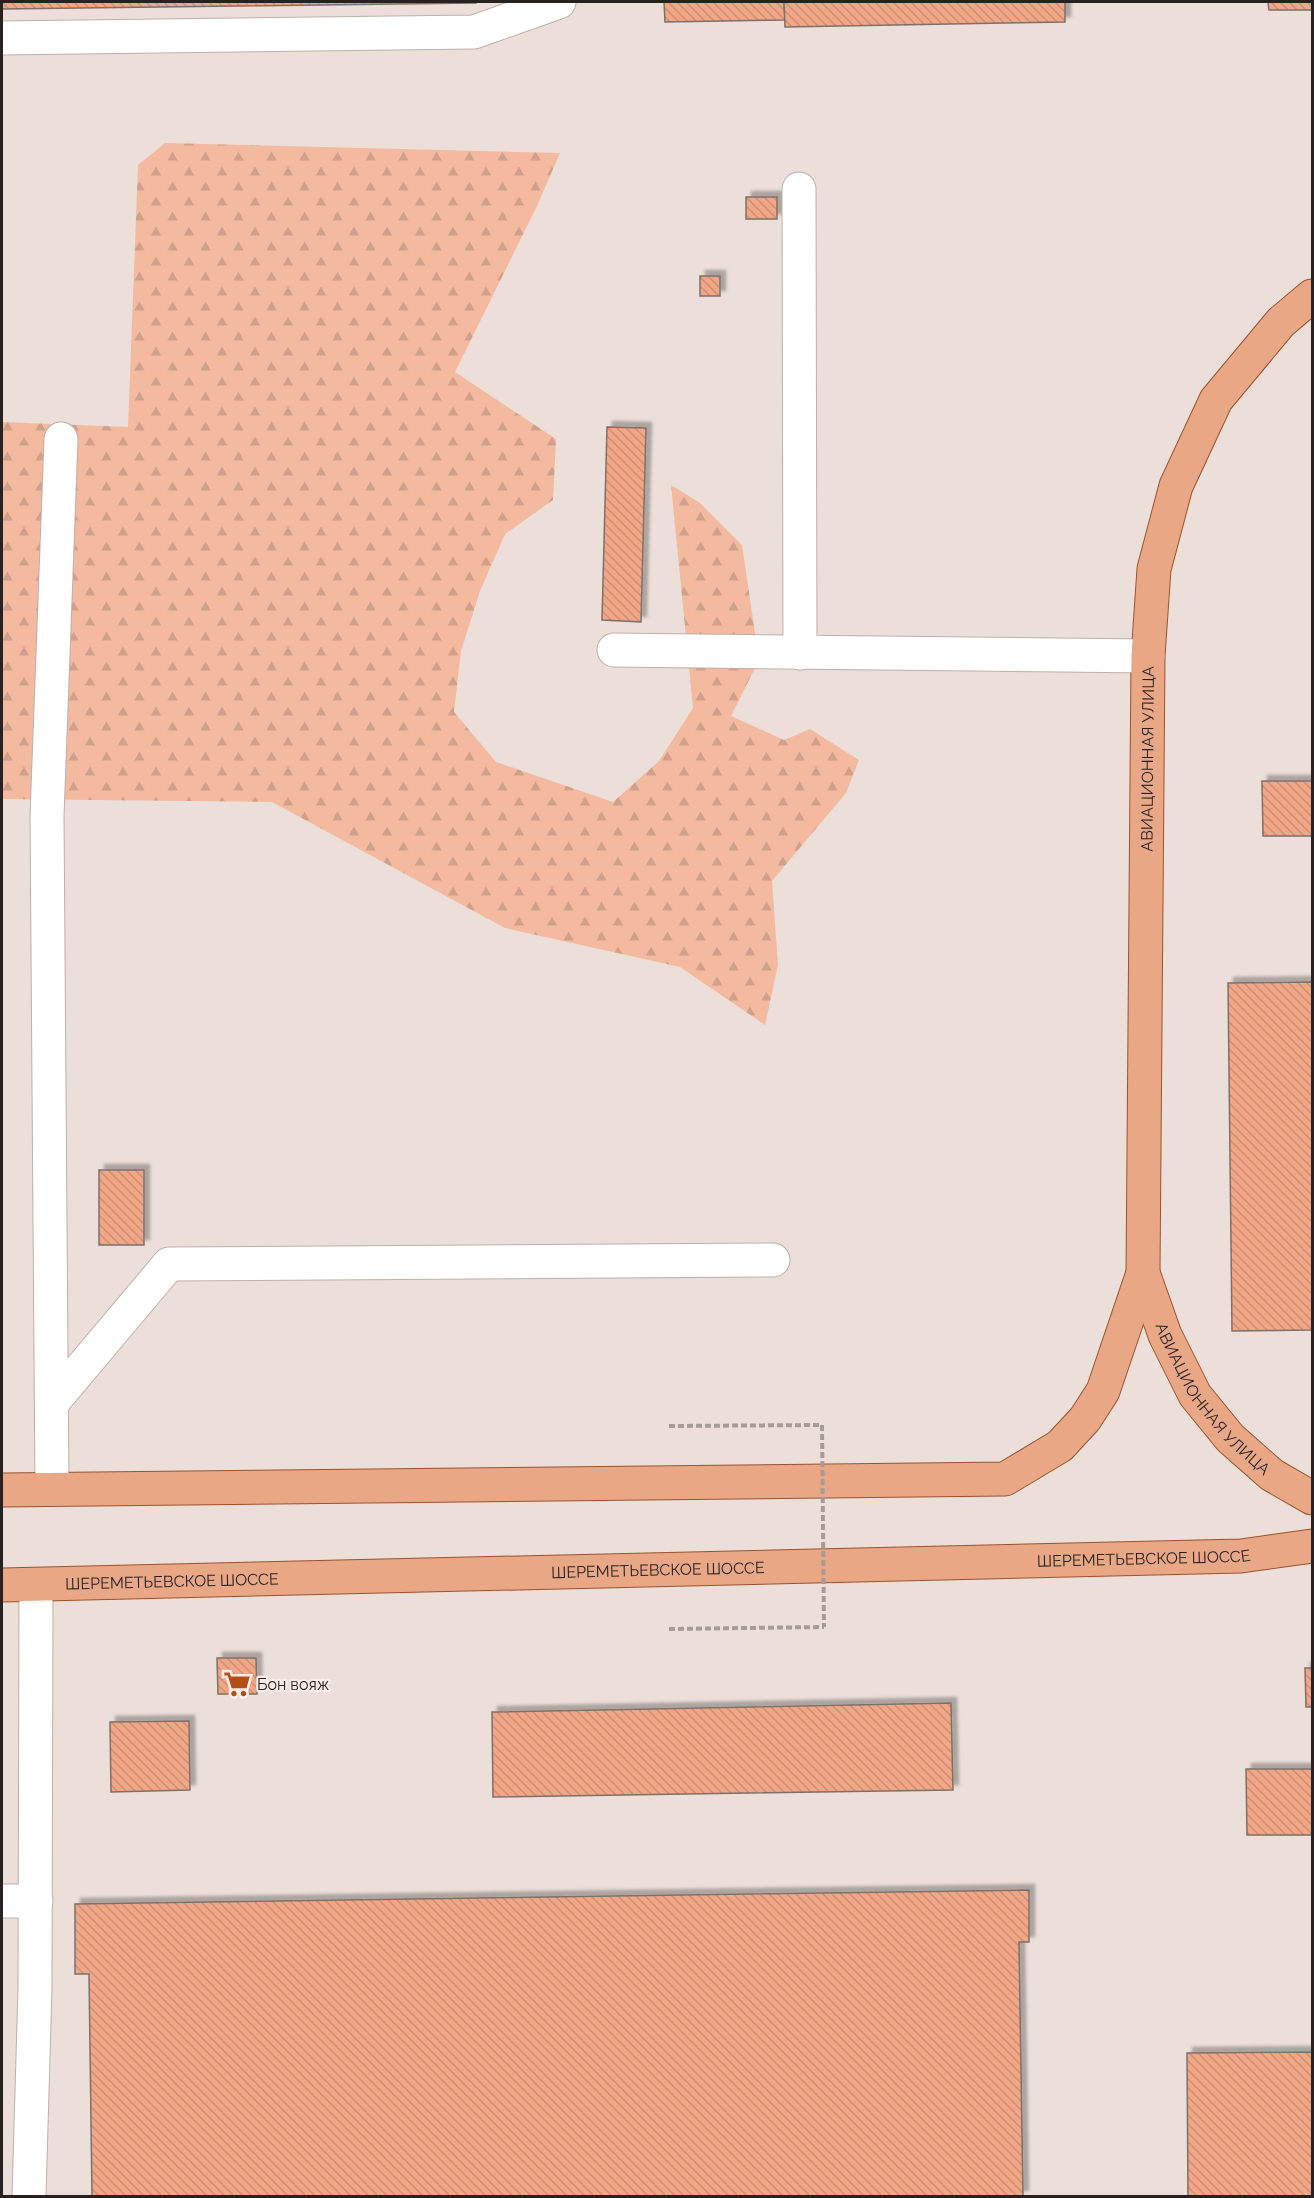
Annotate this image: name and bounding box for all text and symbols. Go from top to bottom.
street label: АВИАЦИОННАЯ УЛИЦА [1137,666,1157,852]
street label: АВИАЦИОННАЯ УЛИЦА [1152,1320,1274,1479]
street label: ШЕРЕМЕТЬЕВСКОЕ ШОССЕ [1037,1545,1252,1570]
street label: ШЕРЕМЕТЬЕВСКОЕ ШОССЕ [551,1558,765,1582]
street label: ШЕРЕМЕТЬЕВСКОЕ ШОССЕ [65,1569,279,1593]
supermarket icon: Бон вояж [222,1669,252,1699]
place label: Бон вояж [257,1675,330,1694]

